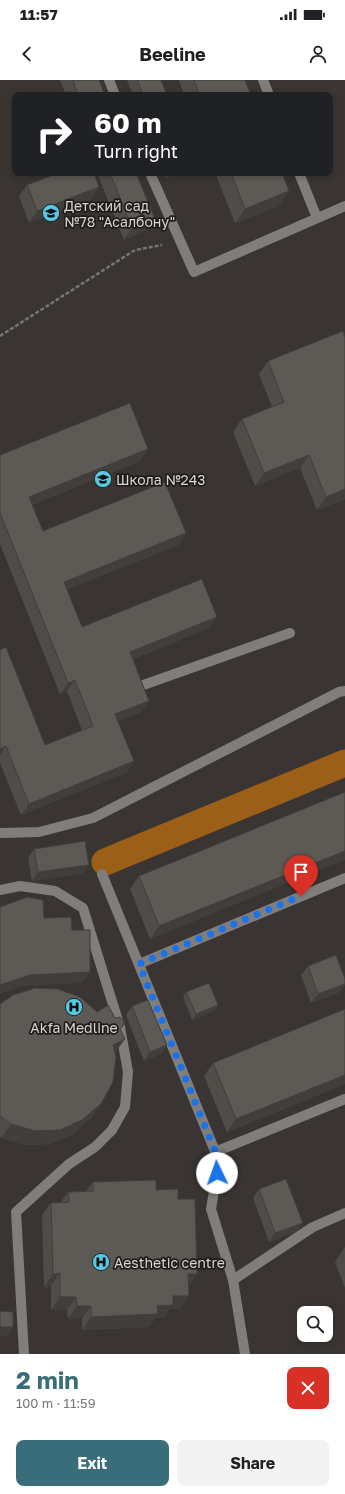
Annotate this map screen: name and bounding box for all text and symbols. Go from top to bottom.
text: 11:57 [20,5,58,23]
icon: back [16,43,38,65]
text: Beeline [139,43,206,65]
icon: person [307,43,329,65]
text: 60 m [94,106,161,139]
icon: right [28,108,80,160]
text: Turn right [94,140,178,162]
place label: Детский сад №78 "Асалбону" [64,197,175,230]
school or university icon: Детский сад №78 "Асалбону" [41,203,61,223]
school or university icon: Школа №243 [93,469,113,489]
place label: Школа №243 [116,471,205,488]
pin [284,855,318,896]
icon: arrive [290,861,312,883]
hospital icon: Akfa Medline [64,997,84,1017]
place label: Akfa Medline [30,1019,118,1036]
position arrow [196,1152,238,1194]
hospital icon: Aesthetic centre [91,1252,111,1272]
place label: Aesthetic centre [114,1254,225,1271]
map controls [297,1306,333,1342]
button: search [297,1306,333,1342]
text: 2 min [16,1365,79,1394]
button: close [287,1367,329,1409]
text: 100 m · 11:59 [16,1395,96,1411]
button: Exit [16,1440,169,1486]
button: Share [177,1440,329,1486]

